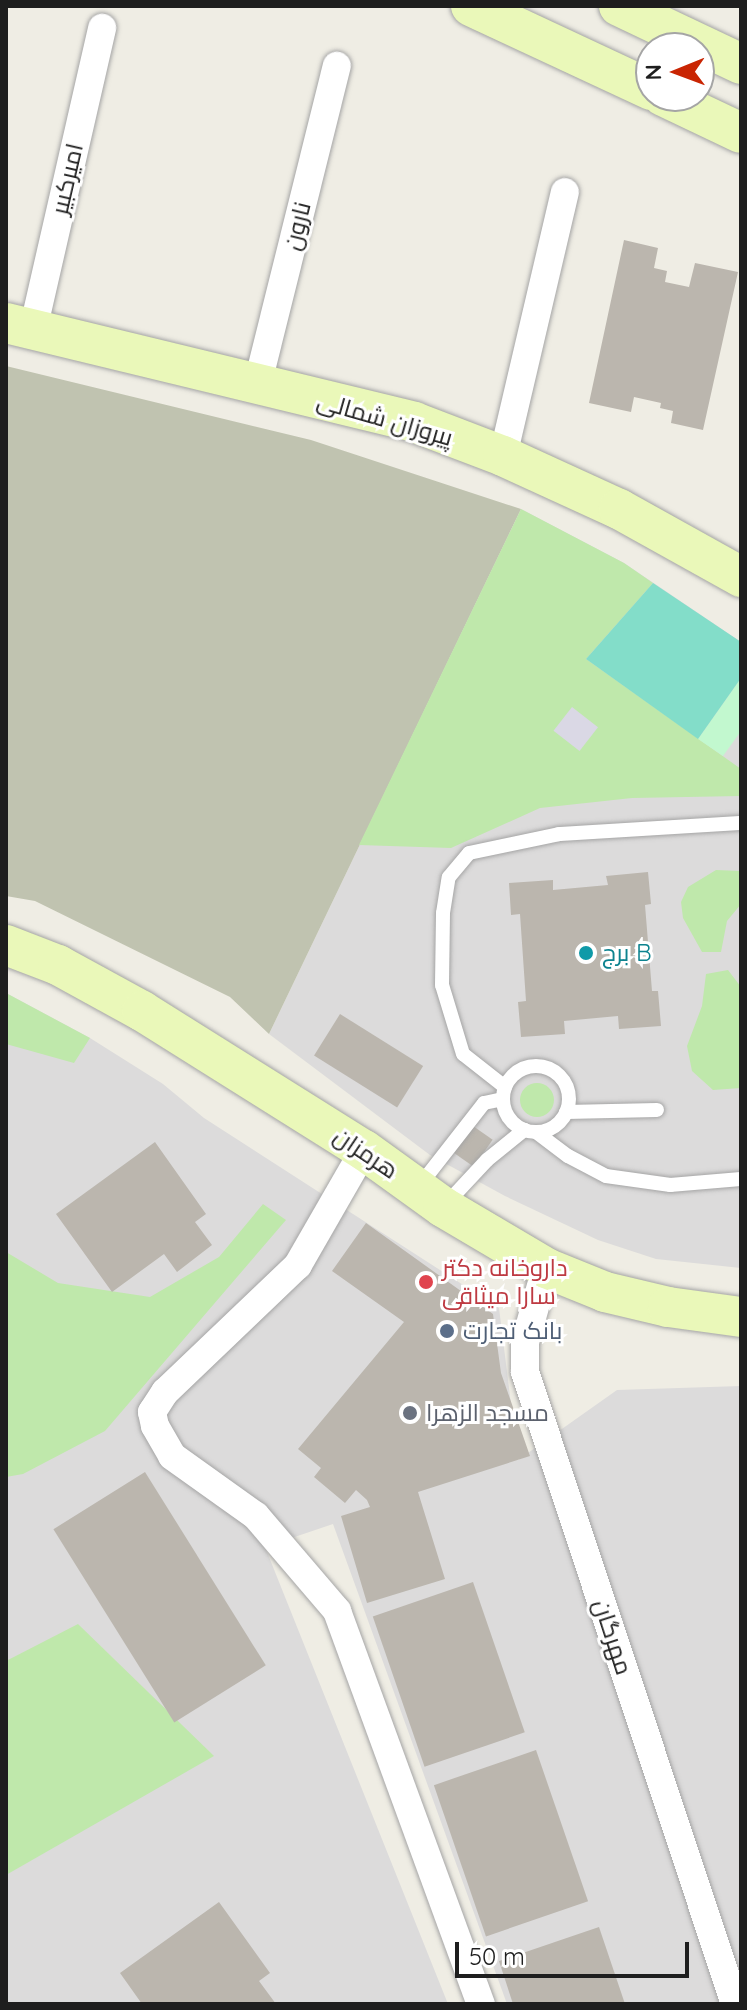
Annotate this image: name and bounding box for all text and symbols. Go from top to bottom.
north arrow [635,32,715,112]
text: N [639,64,667,81]
street label: امیرکبیر [45,140,89,218]
street label: نارون [277,199,317,253]
street label: پیروزان شمالی [314,386,456,452]
place label: برج B [602,939,652,967]
marker: برج B [577,944,595,962]
street label: هرمزان [328,1121,404,1185]
place label: داروخانه دکتر سارا میثاقی [442,1254,568,1310]
marker: داروخانه دکتر سارا میثاقی [417,1273,435,1291]
place label: بانک تجارت [463,1317,562,1345]
marker: بانک تجارت [438,1322,456,1340]
place label: مسجد الزهرا [426,1399,549,1427]
marker: مسجد الزهرا [401,1404,419,1422]
street label: مهرگان [587,1596,639,1678]
scale bar [459,1926,693,1976]
text: 50 m [469,1941,525,1971]

